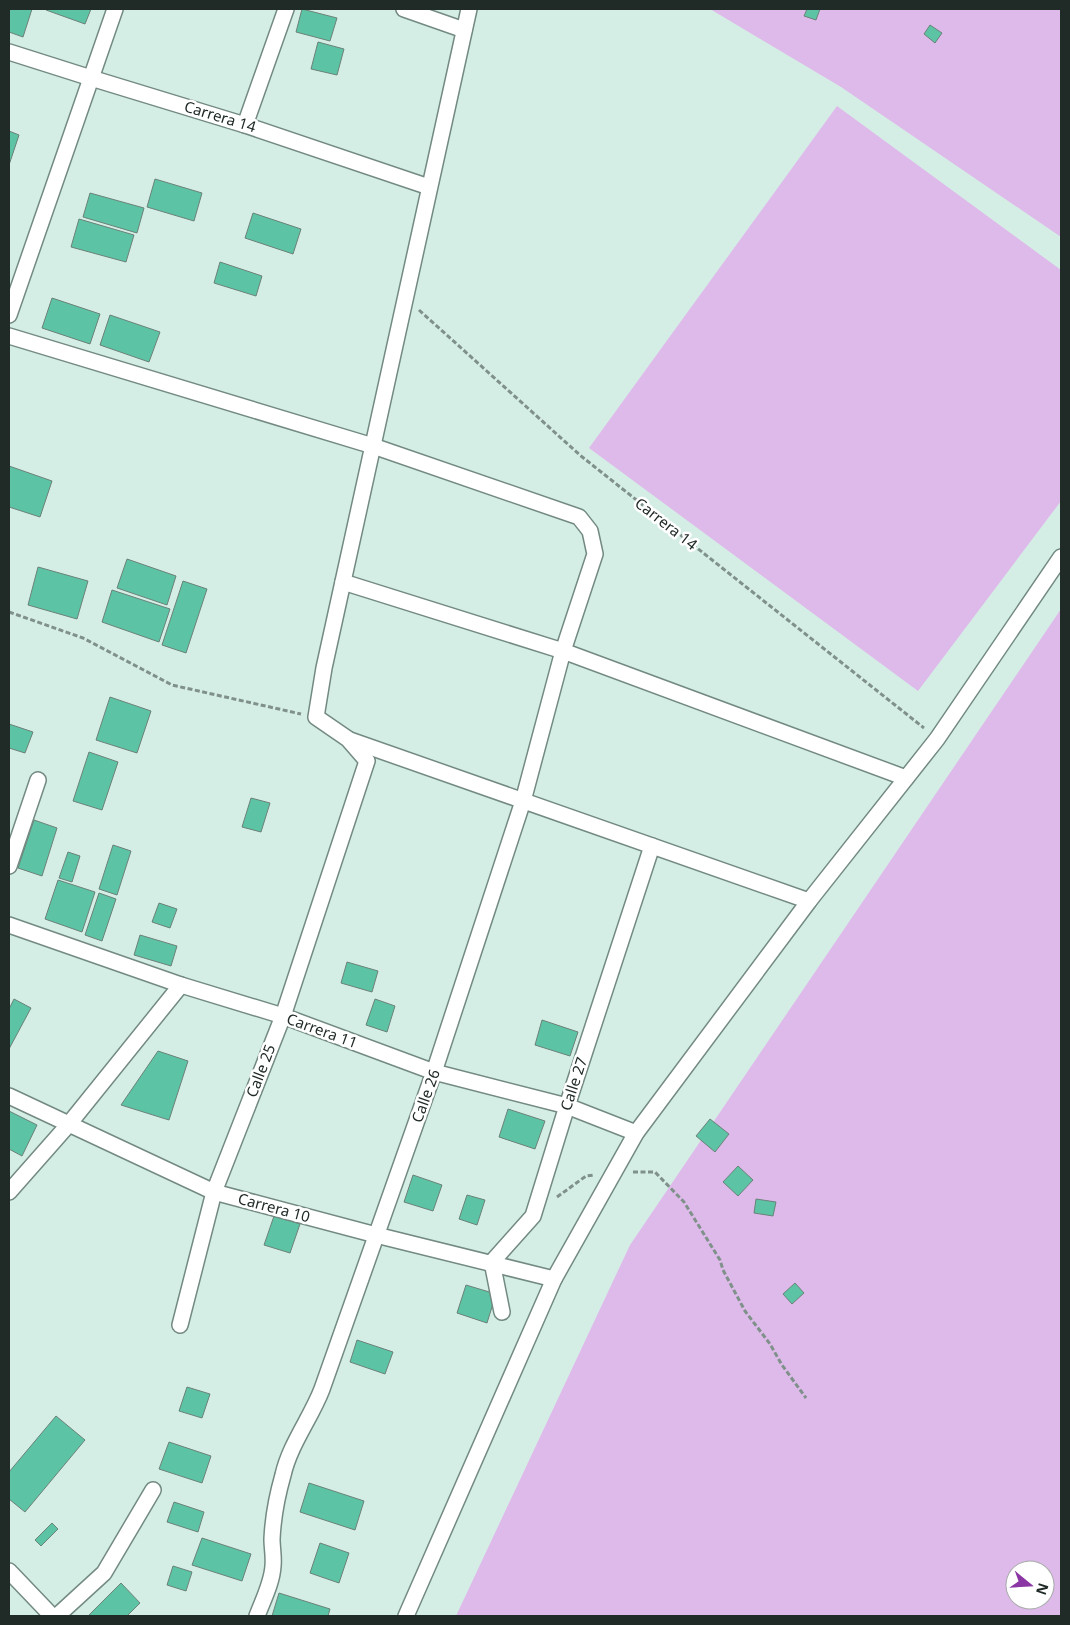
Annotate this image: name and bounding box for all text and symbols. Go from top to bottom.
street label: Carrera 14 [182,96,259,137]
street label: Carrera 14 [631,493,702,554]
street label: Carrera 11 [284,1008,360,1052]
street label: Calle 25 [241,1041,279,1100]
street label: Calle 27 [555,1054,591,1113]
street label: Calle 26 [406,1066,444,1125]
street label: Carrera 10 [236,1188,313,1226]
north arrow [1005,1560,1055,1610]
text: N [1032,1581,1054,1598]

